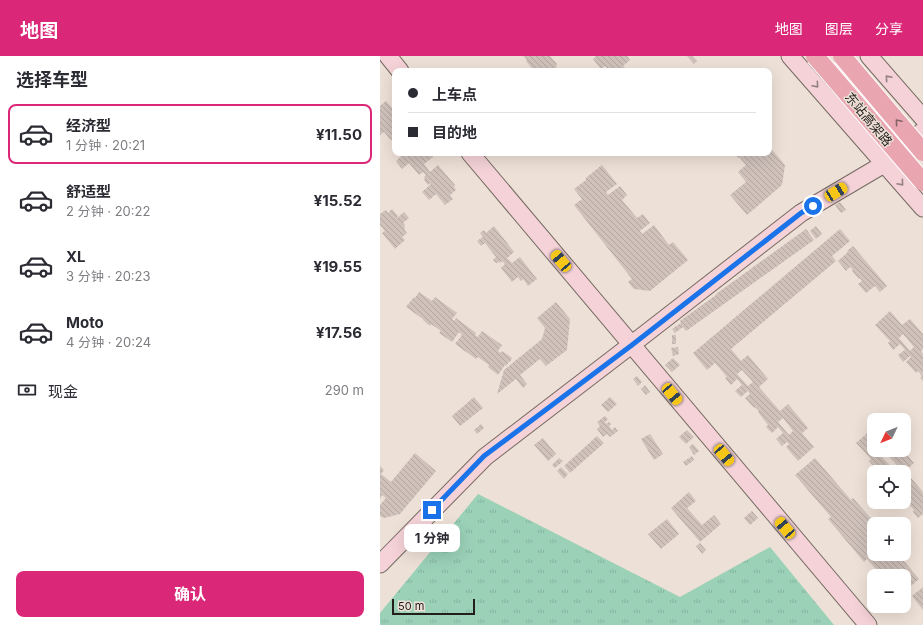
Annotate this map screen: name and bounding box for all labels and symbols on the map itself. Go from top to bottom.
one-way arrow [885,75,893,83]
one-way arrow [811,81,818,88]
street label: 东站高架路 [842,89,896,149]
one-way arrow [895,119,902,126]
one-way arrow [896,179,903,186]
car [823,181,849,203]
route start [804,197,822,215]
car [549,248,573,274]
car [660,381,684,407]
north arrow [867,413,911,457]
car [712,442,736,468]
route end [423,501,441,519]
car [773,515,797,541]
callout: 1 分钟 [404,524,460,552]
scale bar [392,597,475,616]

